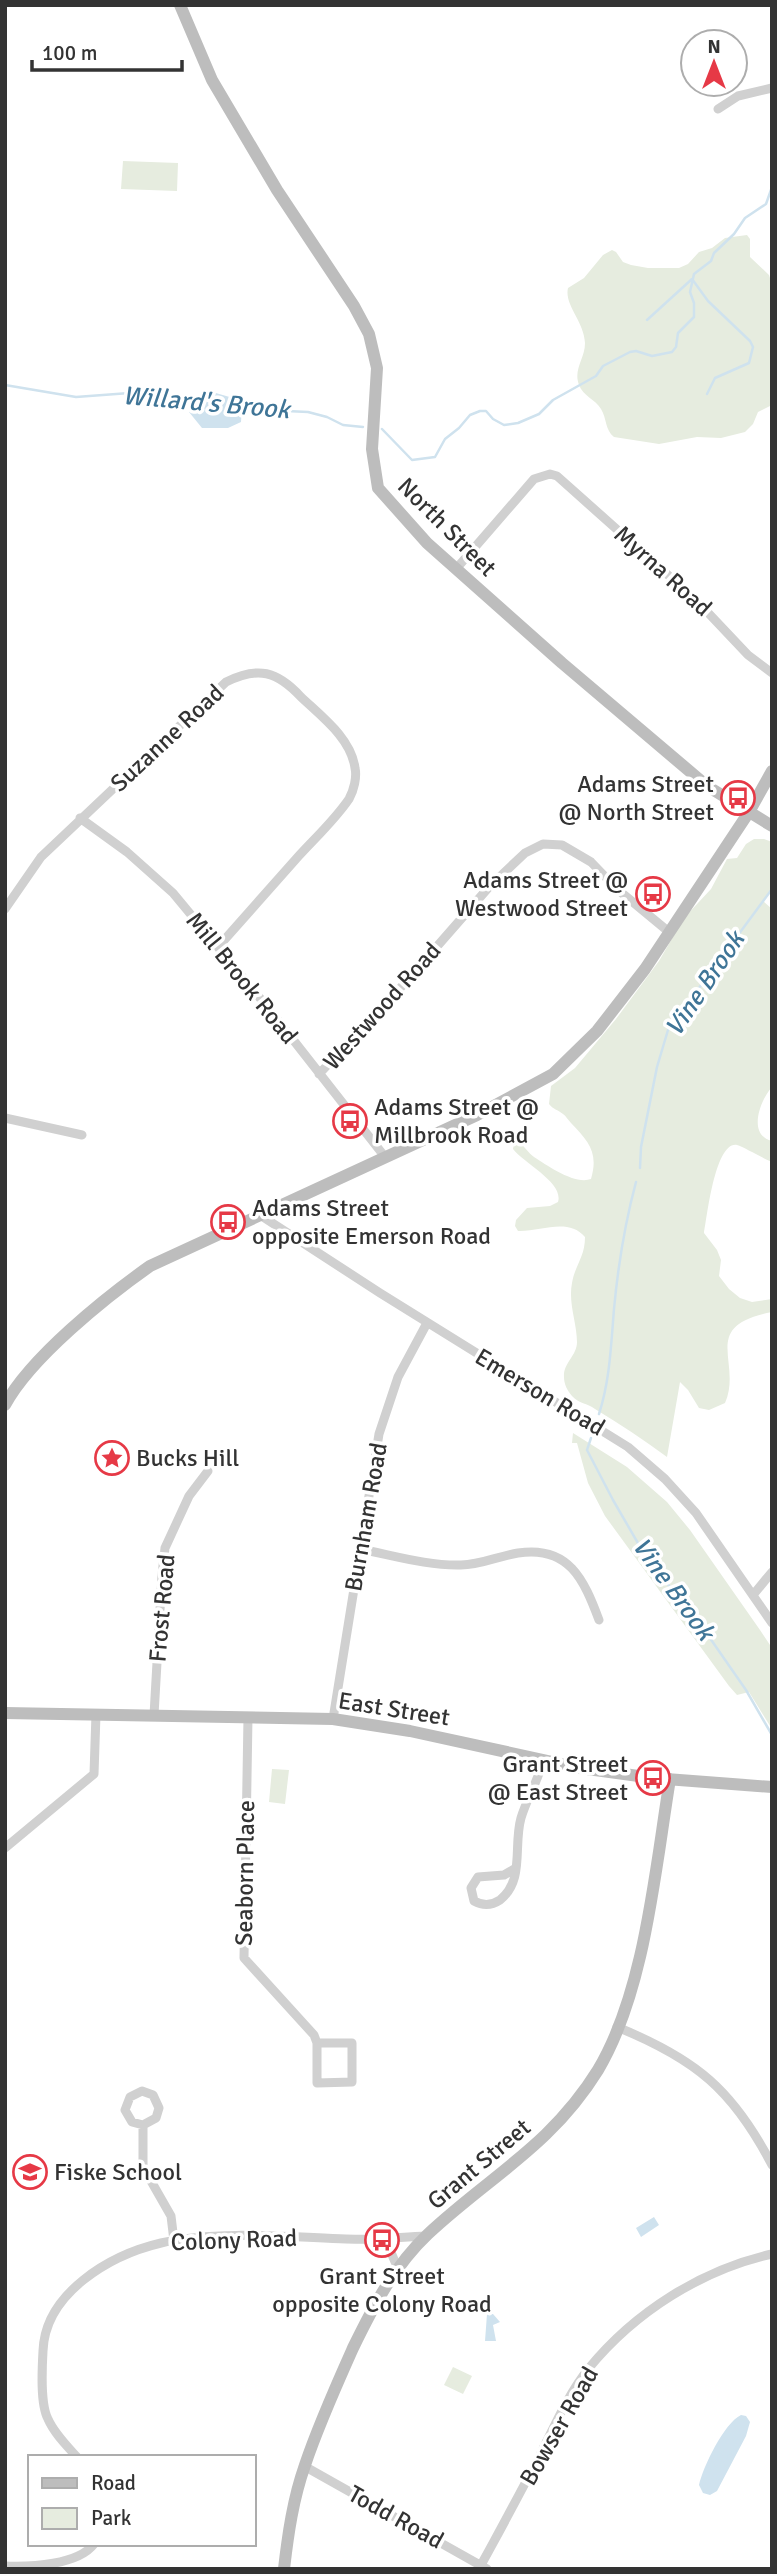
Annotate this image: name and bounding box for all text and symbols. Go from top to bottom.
scale bar [32,28,182,72]
north arrow [679,28,749,98]
text: N [707,35,721,59]
text: 100 m [42,40,97,66]
water label: Willard's Brook [121,380,293,426]
street label: North Street [391,471,503,583]
street label: Myrna Road [608,519,718,623]
street label: Suzanne Road [104,678,230,798]
place label: Adams Street @ North Street [559,769,714,827]
bus stop icon: Adams Street @ North Street [719,779,757,817]
place label: Adams Street @ Westwood Street [455,865,628,923]
bus stop icon: Adams Street @ Westwood Street [634,875,672,913]
street label: Mill Brook Road [180,906,304,1050]
water label: Vine Brook [658,924,753,1042]
street label: Westwood Road [317,936,447,1076]
place label: Adams Street @ Millbrook Road [374,1092,539,1150]
bus stop icon: Adams Street @ Millbrook Road [331,1102,369,1140]
place label: Adams Street opposite Emerson Road [252,1193,491,1251]
bus stop icon: Adams Street opposite Emerson Road [209,1203,247,1241]
street label: Emerson Road [470,1341,610,1443]
place icon: Bucks Hill [93,1439,131,1477]
street label: Burnham Road [338,1440,394,1594]
place label: Bucks Hill [136,1443,239,1473]
water label: Vine Brook [625,1531,722,1648]
street label: Frost Road [142,1553,182,1663]
street label: East Street [336,1685,452,1733]
place label: Grant Street @ East Street [488,1749,628,1807]
bus stop icon: Grant Street @ East Street [634,1759,672,1797]
street label: Seaborn Place [229,1800,261,1946]
street label: Grant Street [421,2112,537,2216]
school or university icon: Fiske School [11,2153,49,2191]
place label: Fiske School [54,2157,182,2187]
bus stop icon: Grant Street opposite Colony Road [363,2221,401,2259]
street label: Colony Road [170,2223,298,2257]
place label: Grant Street opposite Colony Road [272,2261,492,2319]
street label: Bowser Road [513,2361,605,2491]
legend [28,2455,256,2546]
text: Road [91,2470,136,2496]
street label: Todd Road [343,2479,449,2555]
text: Park [91,2505,132,2531]

